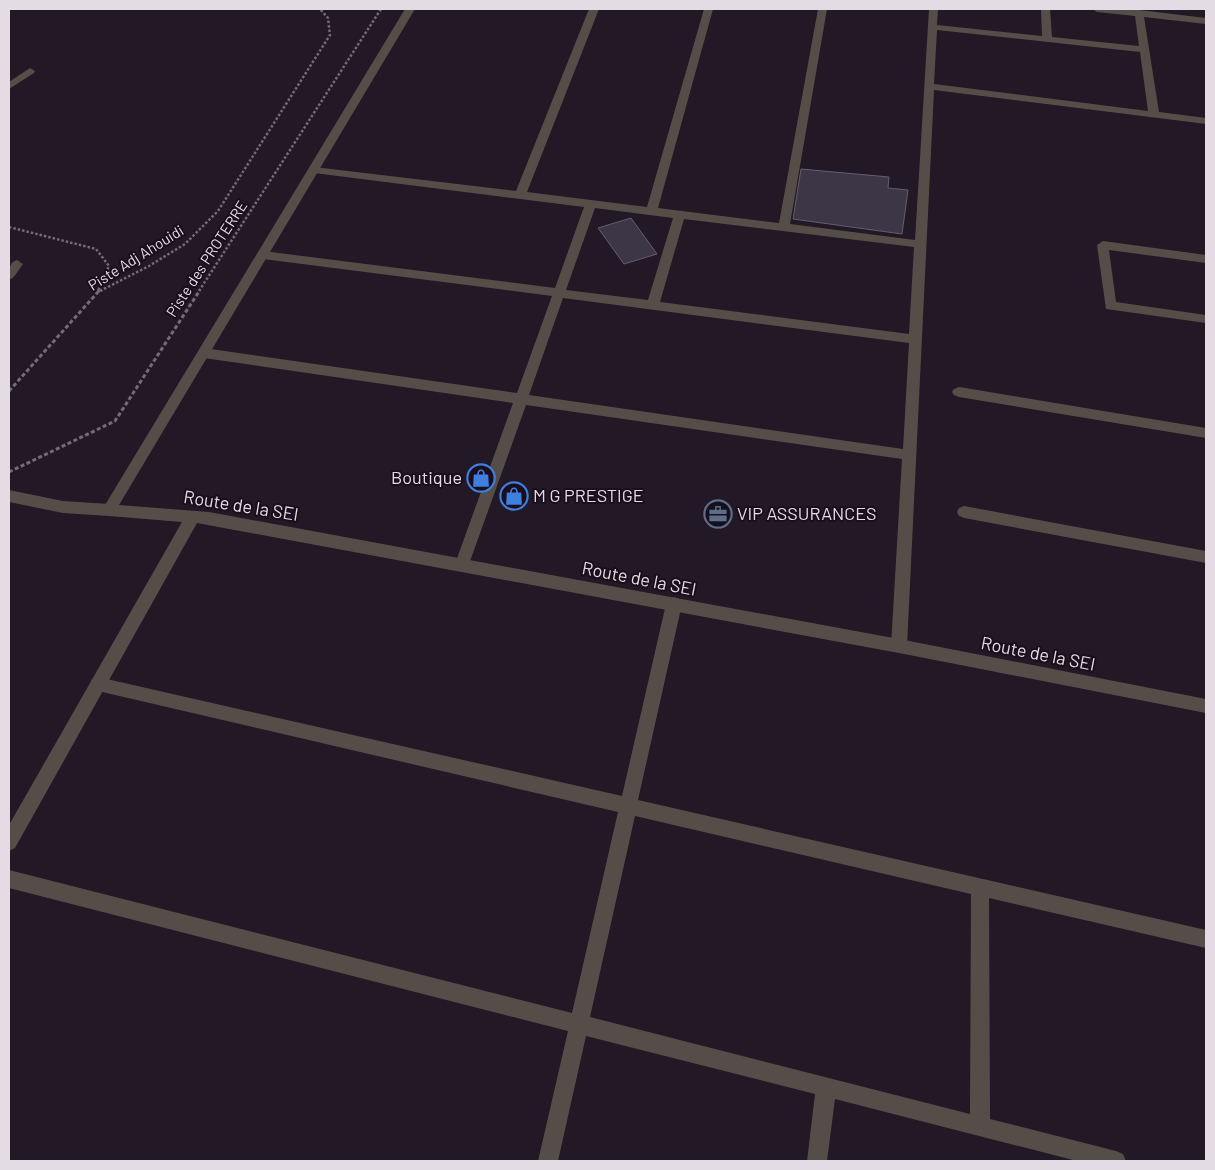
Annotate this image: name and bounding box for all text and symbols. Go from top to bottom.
street label: Piste des PROTERRE [162,197,250,320]
street label: Piste Adj Ahouidi [84,221,186,294]
shop icon: Boutique [466,463,496,493]
place label: Boutique [391,466,462,488]
shop icon: M G PRESTIGE [499,481,529,511]
place label: M G PRESTIGE [533,484,644,506]
street label: Route de la SEI [182,485,300,525]
office icon: VIP ASSURANCES [703,499,733,529]
place label: VIP ASSURANCES [737,502,877,524]
street label: Route de la SEI [580,556,698,600]
street label: Route de la SEI [979,631,1097,675]

